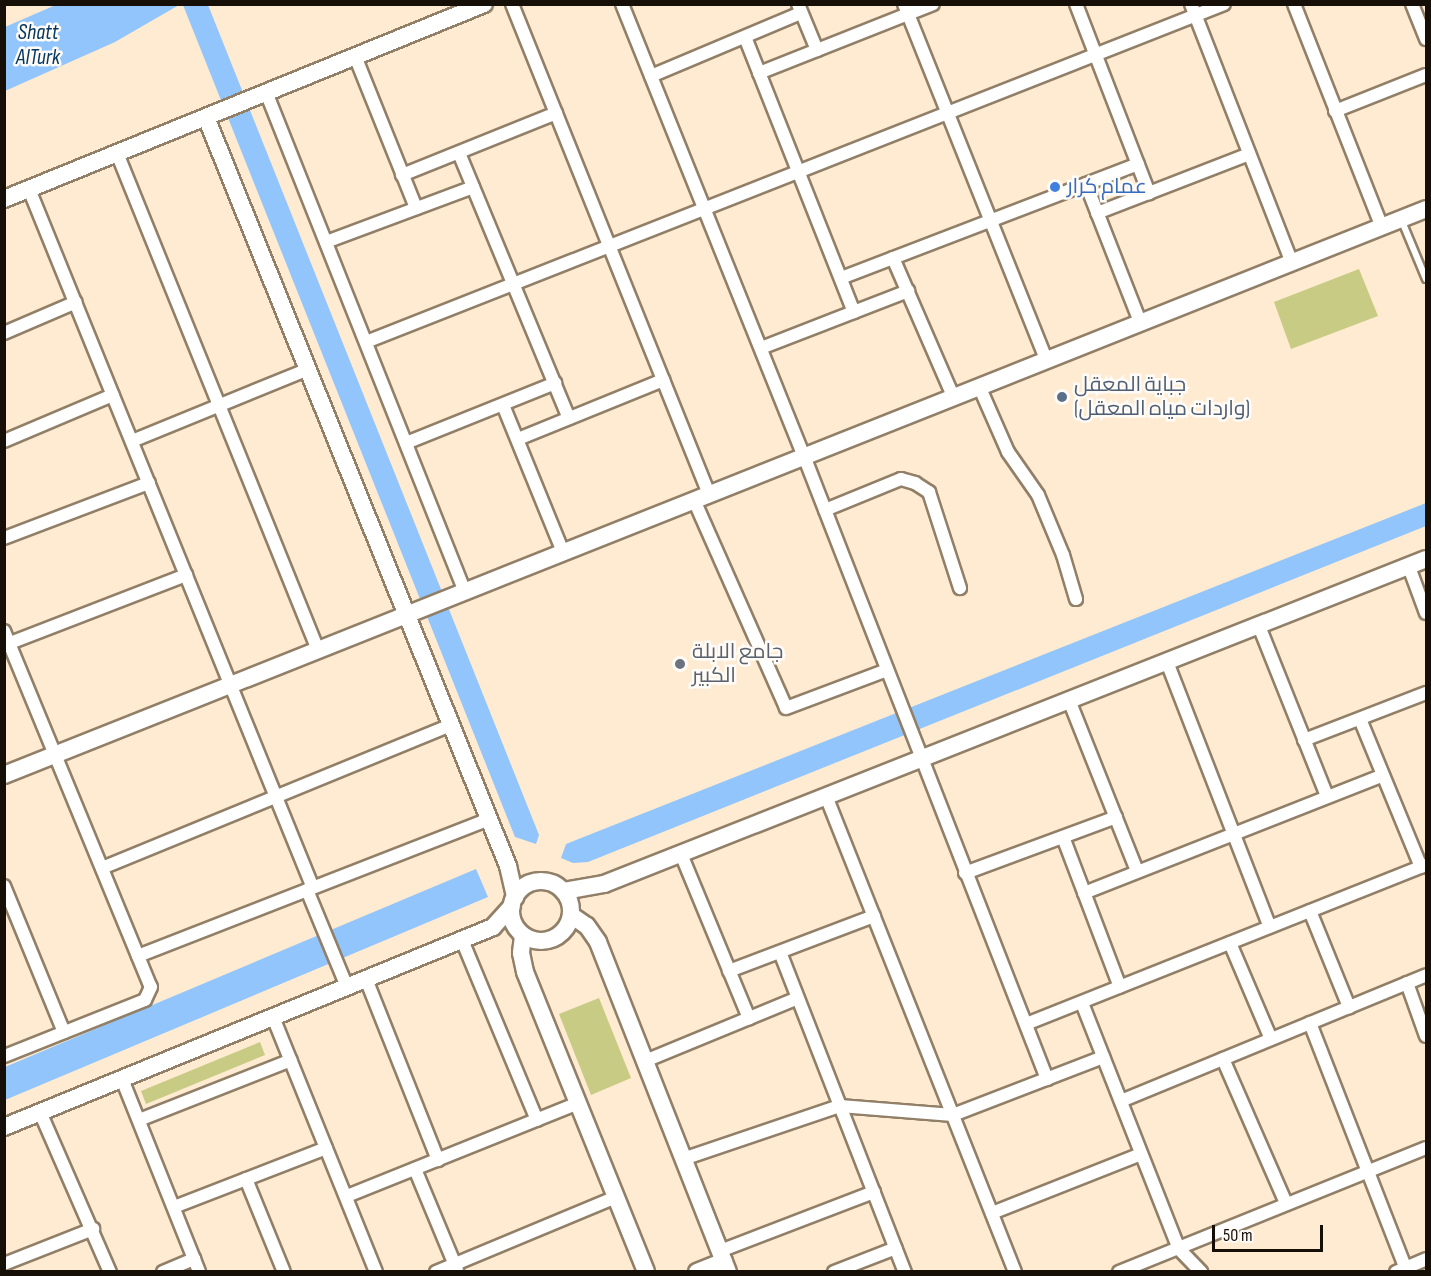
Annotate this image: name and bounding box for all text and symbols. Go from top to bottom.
water label: Shatt AlTurk [16,19,60,70]
place label: عمام كرار [1067,174,1147,200]
marker: عمام كرار [1048,180,1062,194]
place label: جباية المعقل (واردات مياه المعقل) [1074,372,1250,422]
marker: جباية المعقل (واردات مياه المعقل) [1055,390,1069,404]
place label: جامع الابلة الكبير [692,639,783,689]
marker: جامع الابلة الكبير [673,657,687,671]
scale bar [1215,1213,1326,1251]
text: 50 m [1223,1225,1253,1246]

